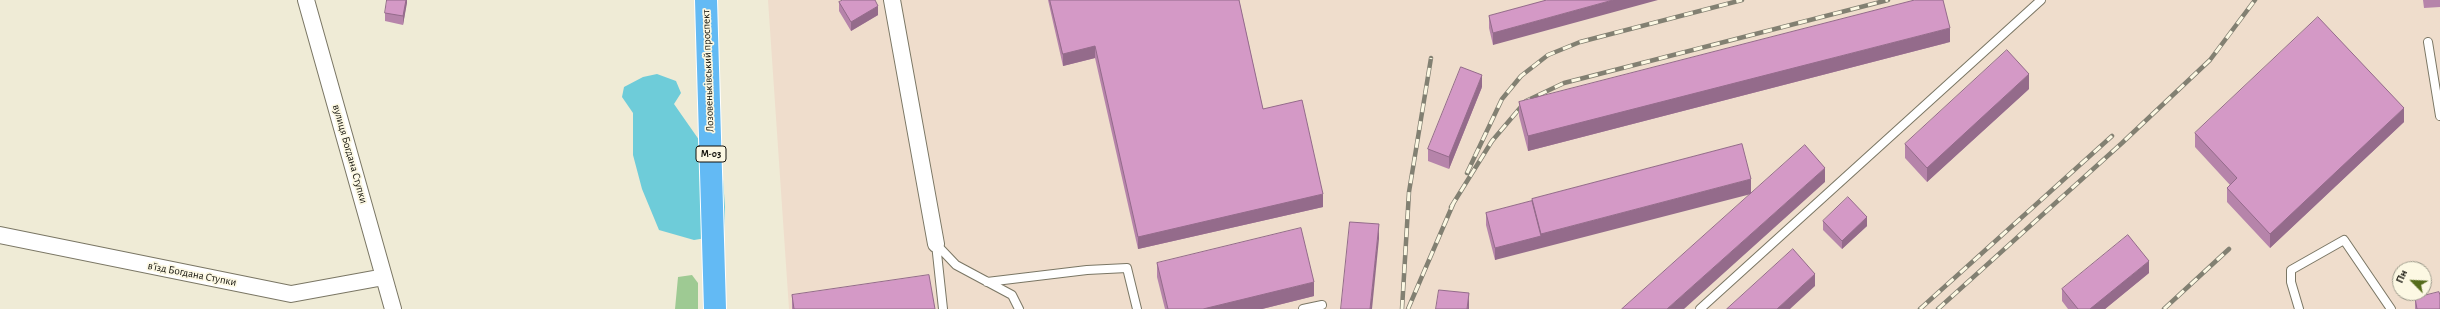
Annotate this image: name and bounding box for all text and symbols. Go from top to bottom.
street label: Лозовеньківський проспект [699,10,717,132]
street label: вулиця Богдана Ступки [330,103,370,205]
road number: М-03 [696,146,726,162]
street label: в'їзд Богдана Ступки [146,259,238,289]
north arrow [2392,261,2432,301]
text: Пн [2394,268,2409,285]

